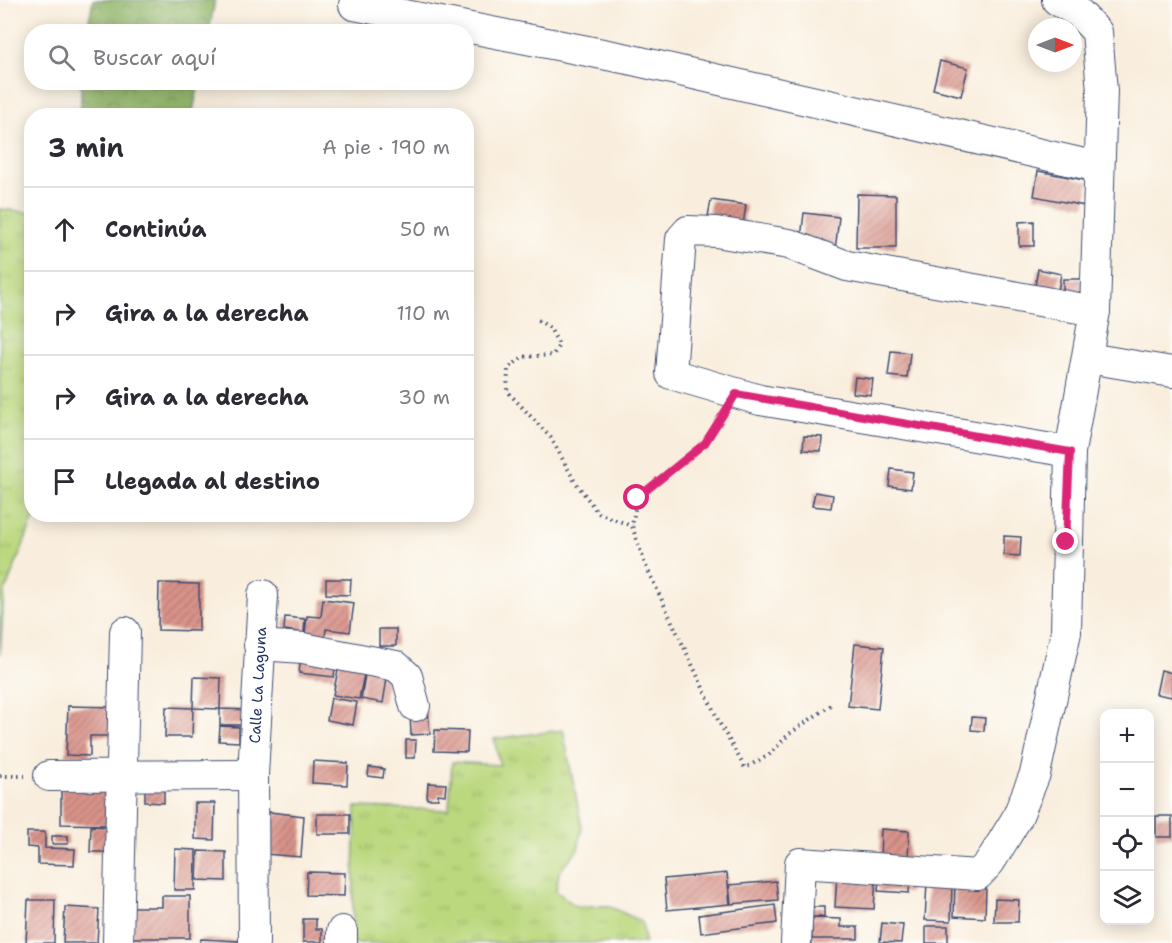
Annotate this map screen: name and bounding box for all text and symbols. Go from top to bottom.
north arrow [1028,18,1082,72]
search box [24,24,474,90]
icon: search [45,41,78,74]
text: Buscar aquí [93,43,216,72]
text: 3 min [48,130,124,165]
text: A pie · 190 m [322,134,450,160]
icon: ahead [48,213,81,246]
text: Continúa [105,215,207,244]
text: 50 m [400,216,450,242]
icon: right [48,297,81,330]
text: Gira a la derecha [105,299,309,328]
text: 110 m [396,300,450,326]
icon: right [48,381,81,414]
text: Gira a la derecha [105,383,309,412]
text: 30 m [398,384,450,410]
icon: arrive [48,465,81,498]
text: Llegada al destino [105,467,320,496]
route start [623,484,649,510]
route end [1052,528,1078,554]
street label: Calle La Laguna [245,626,271,744]
map controls [1100,709,1154,925]
button: + [1100,709,1154,763]
button: − [1100,763,1154,817]
button: locate [1100,817,1154,871]
button: layers [1100,871,1154,925]

